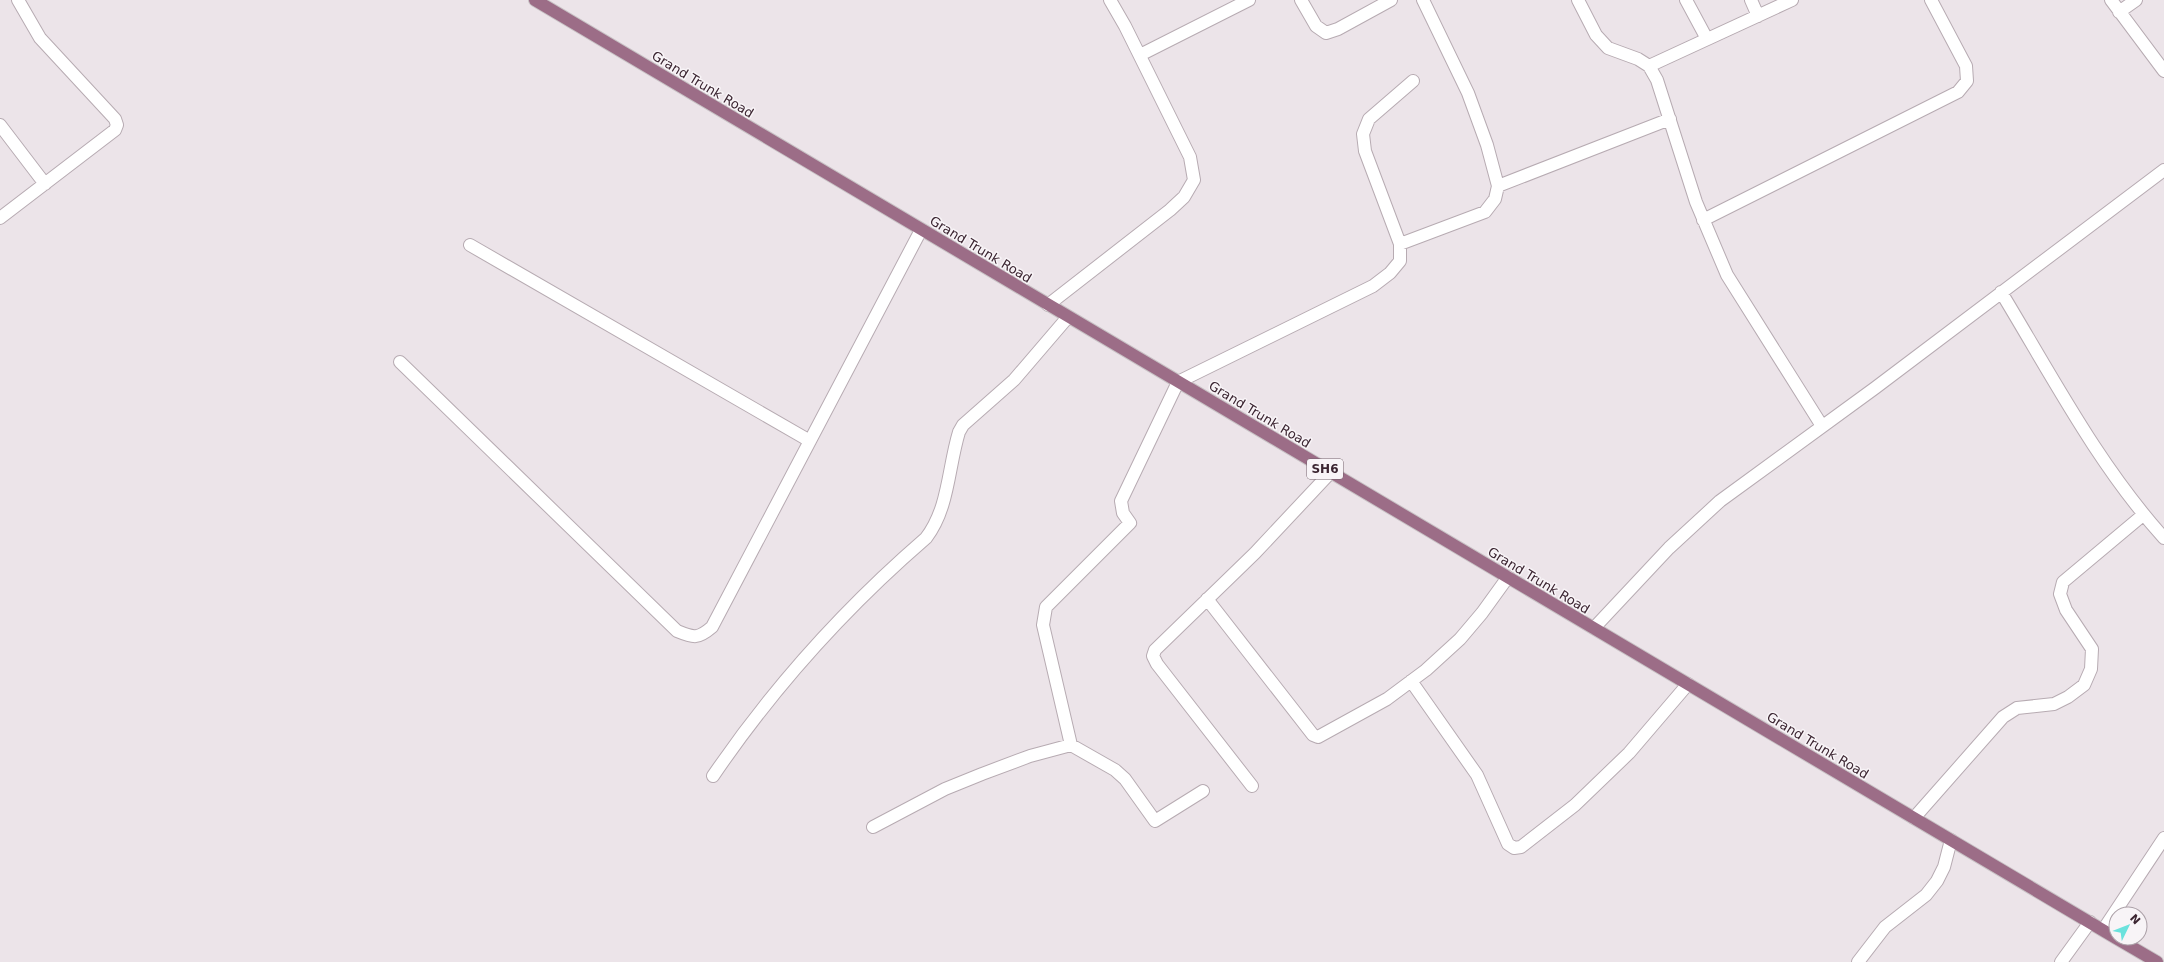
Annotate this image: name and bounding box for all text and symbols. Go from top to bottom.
street label: Grand Trunk Road [649,48,756,121]
street label: Grand Trunk Road [927,213,1034,286]
street label: Grand Trunk Road [1206,378,1313,451]
road number: SH6 [1307,459,1343,479]
street label: Grand Trunk Road [1485,544,1592,617]
street label: Grand Trunk Road [1764,709,1871,782]
north arrow [2108,906,2148,946]
text: N [2127,912,2143,927]

